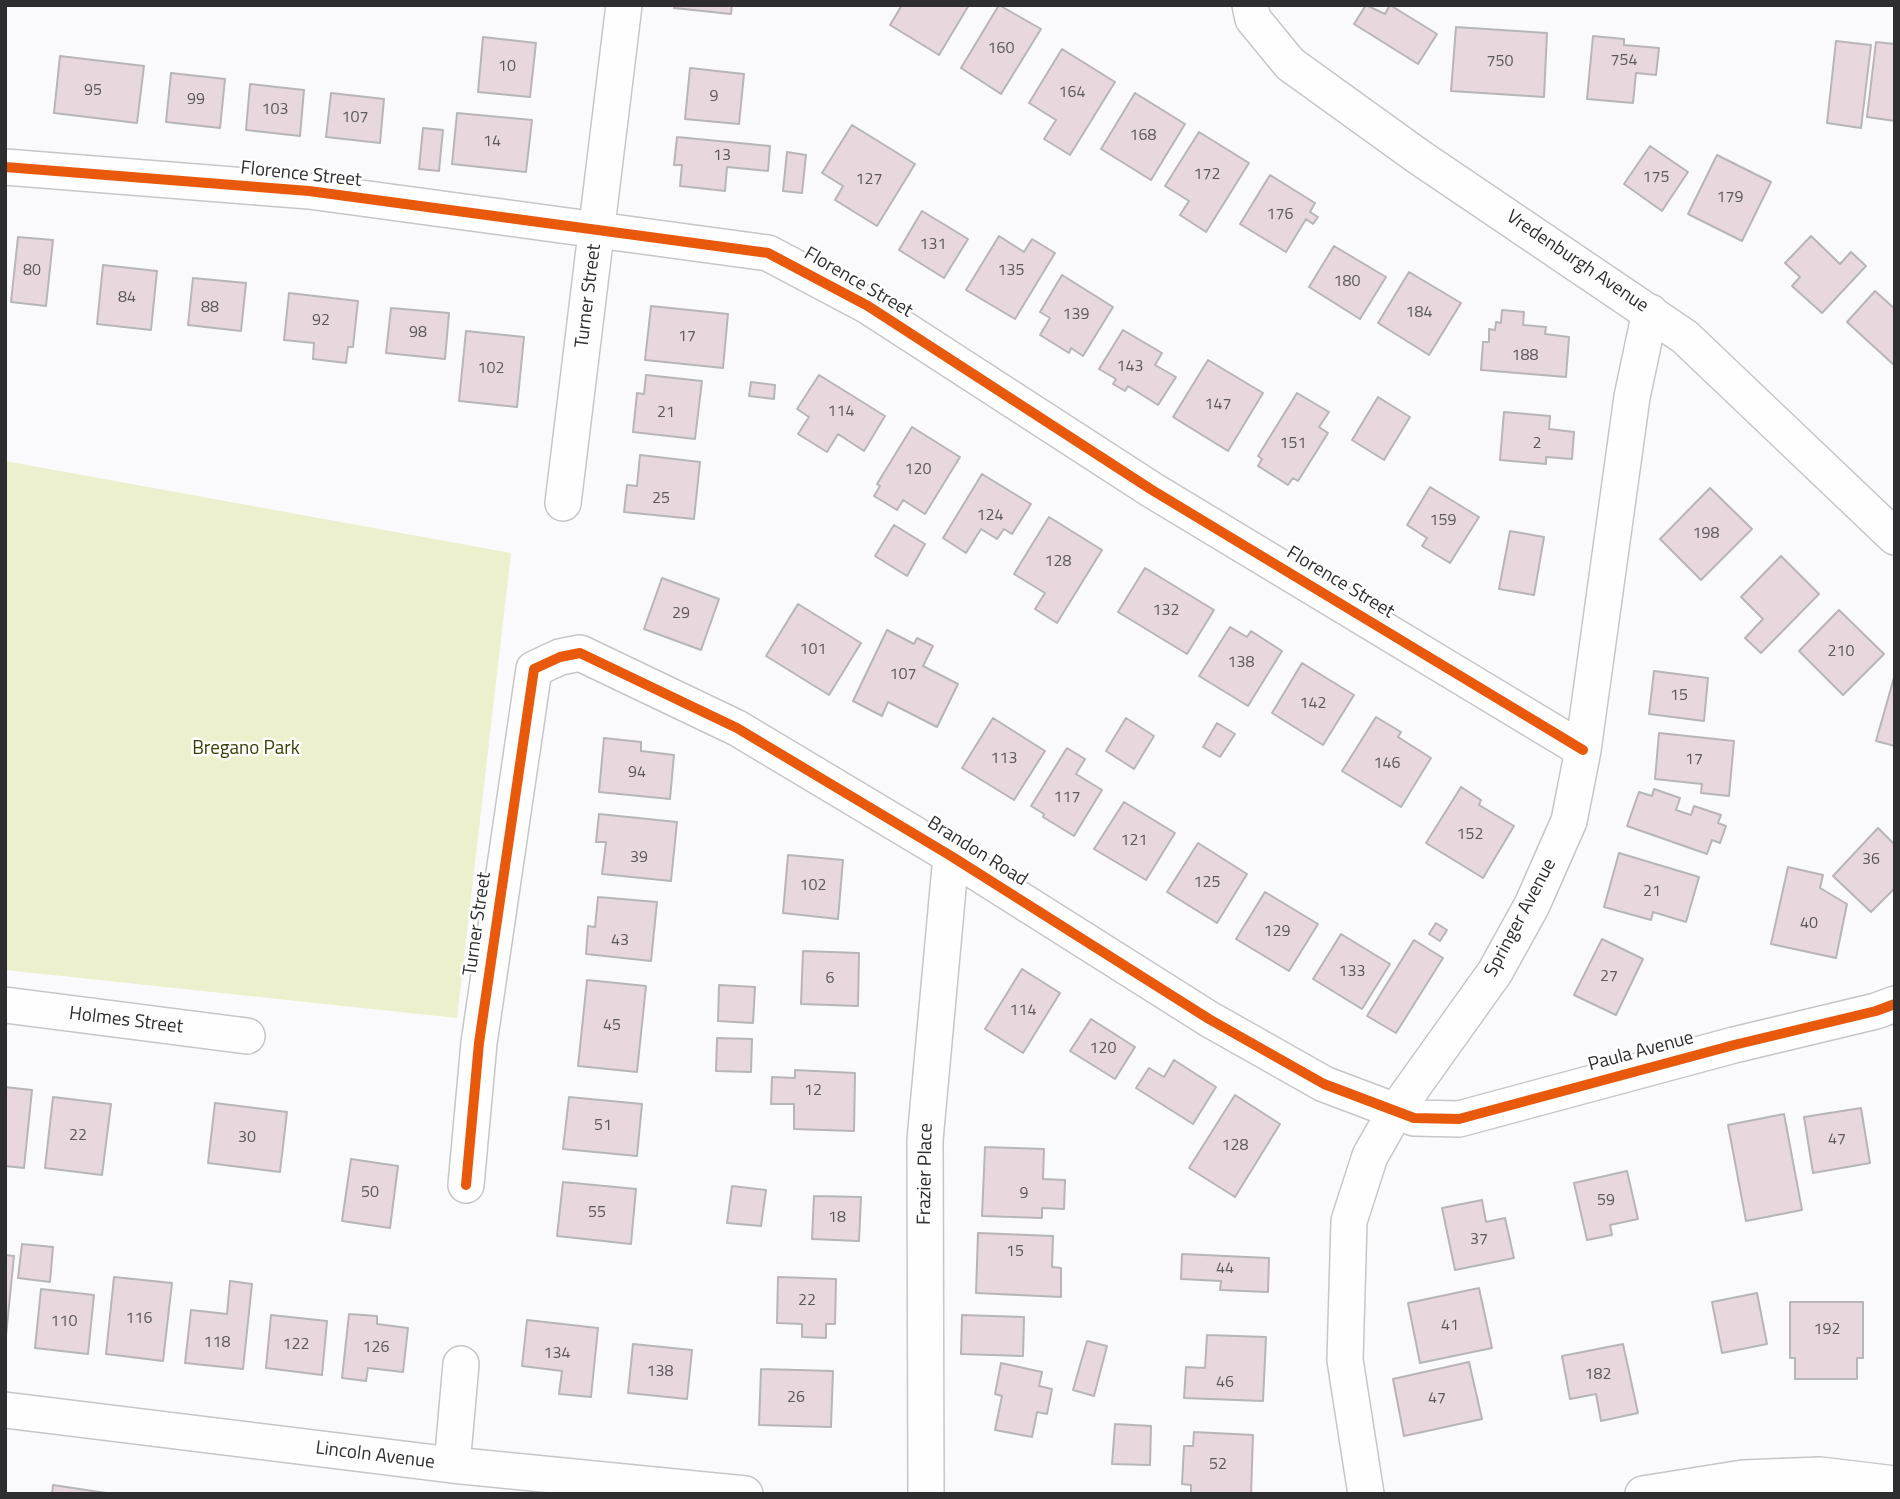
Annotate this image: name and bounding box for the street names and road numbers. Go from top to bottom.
street label: Florence Street [239,157,363,193]
street label: Vredenburgh Avenue [1502,206,1652,318]
street label: Turner Street [571,243,607,349]
street label: Florence Street [800,243,916,323]
street label: Florence Street [1282,542,1398,624]
street label: Brandon Road [923,812,1031,892]
street label: Springer Avenue [1480,855,1562,981]
street label: Turner Street [459,871,497,977]
street label: Holmes Street [68,1003,184,1039]
street label: Paula Avenue [1586,1027,1696,1077]
street label: Frazier Place [914,1123,938,1225]
street label: Lincoln Avenue [314,1437,436,1475]

